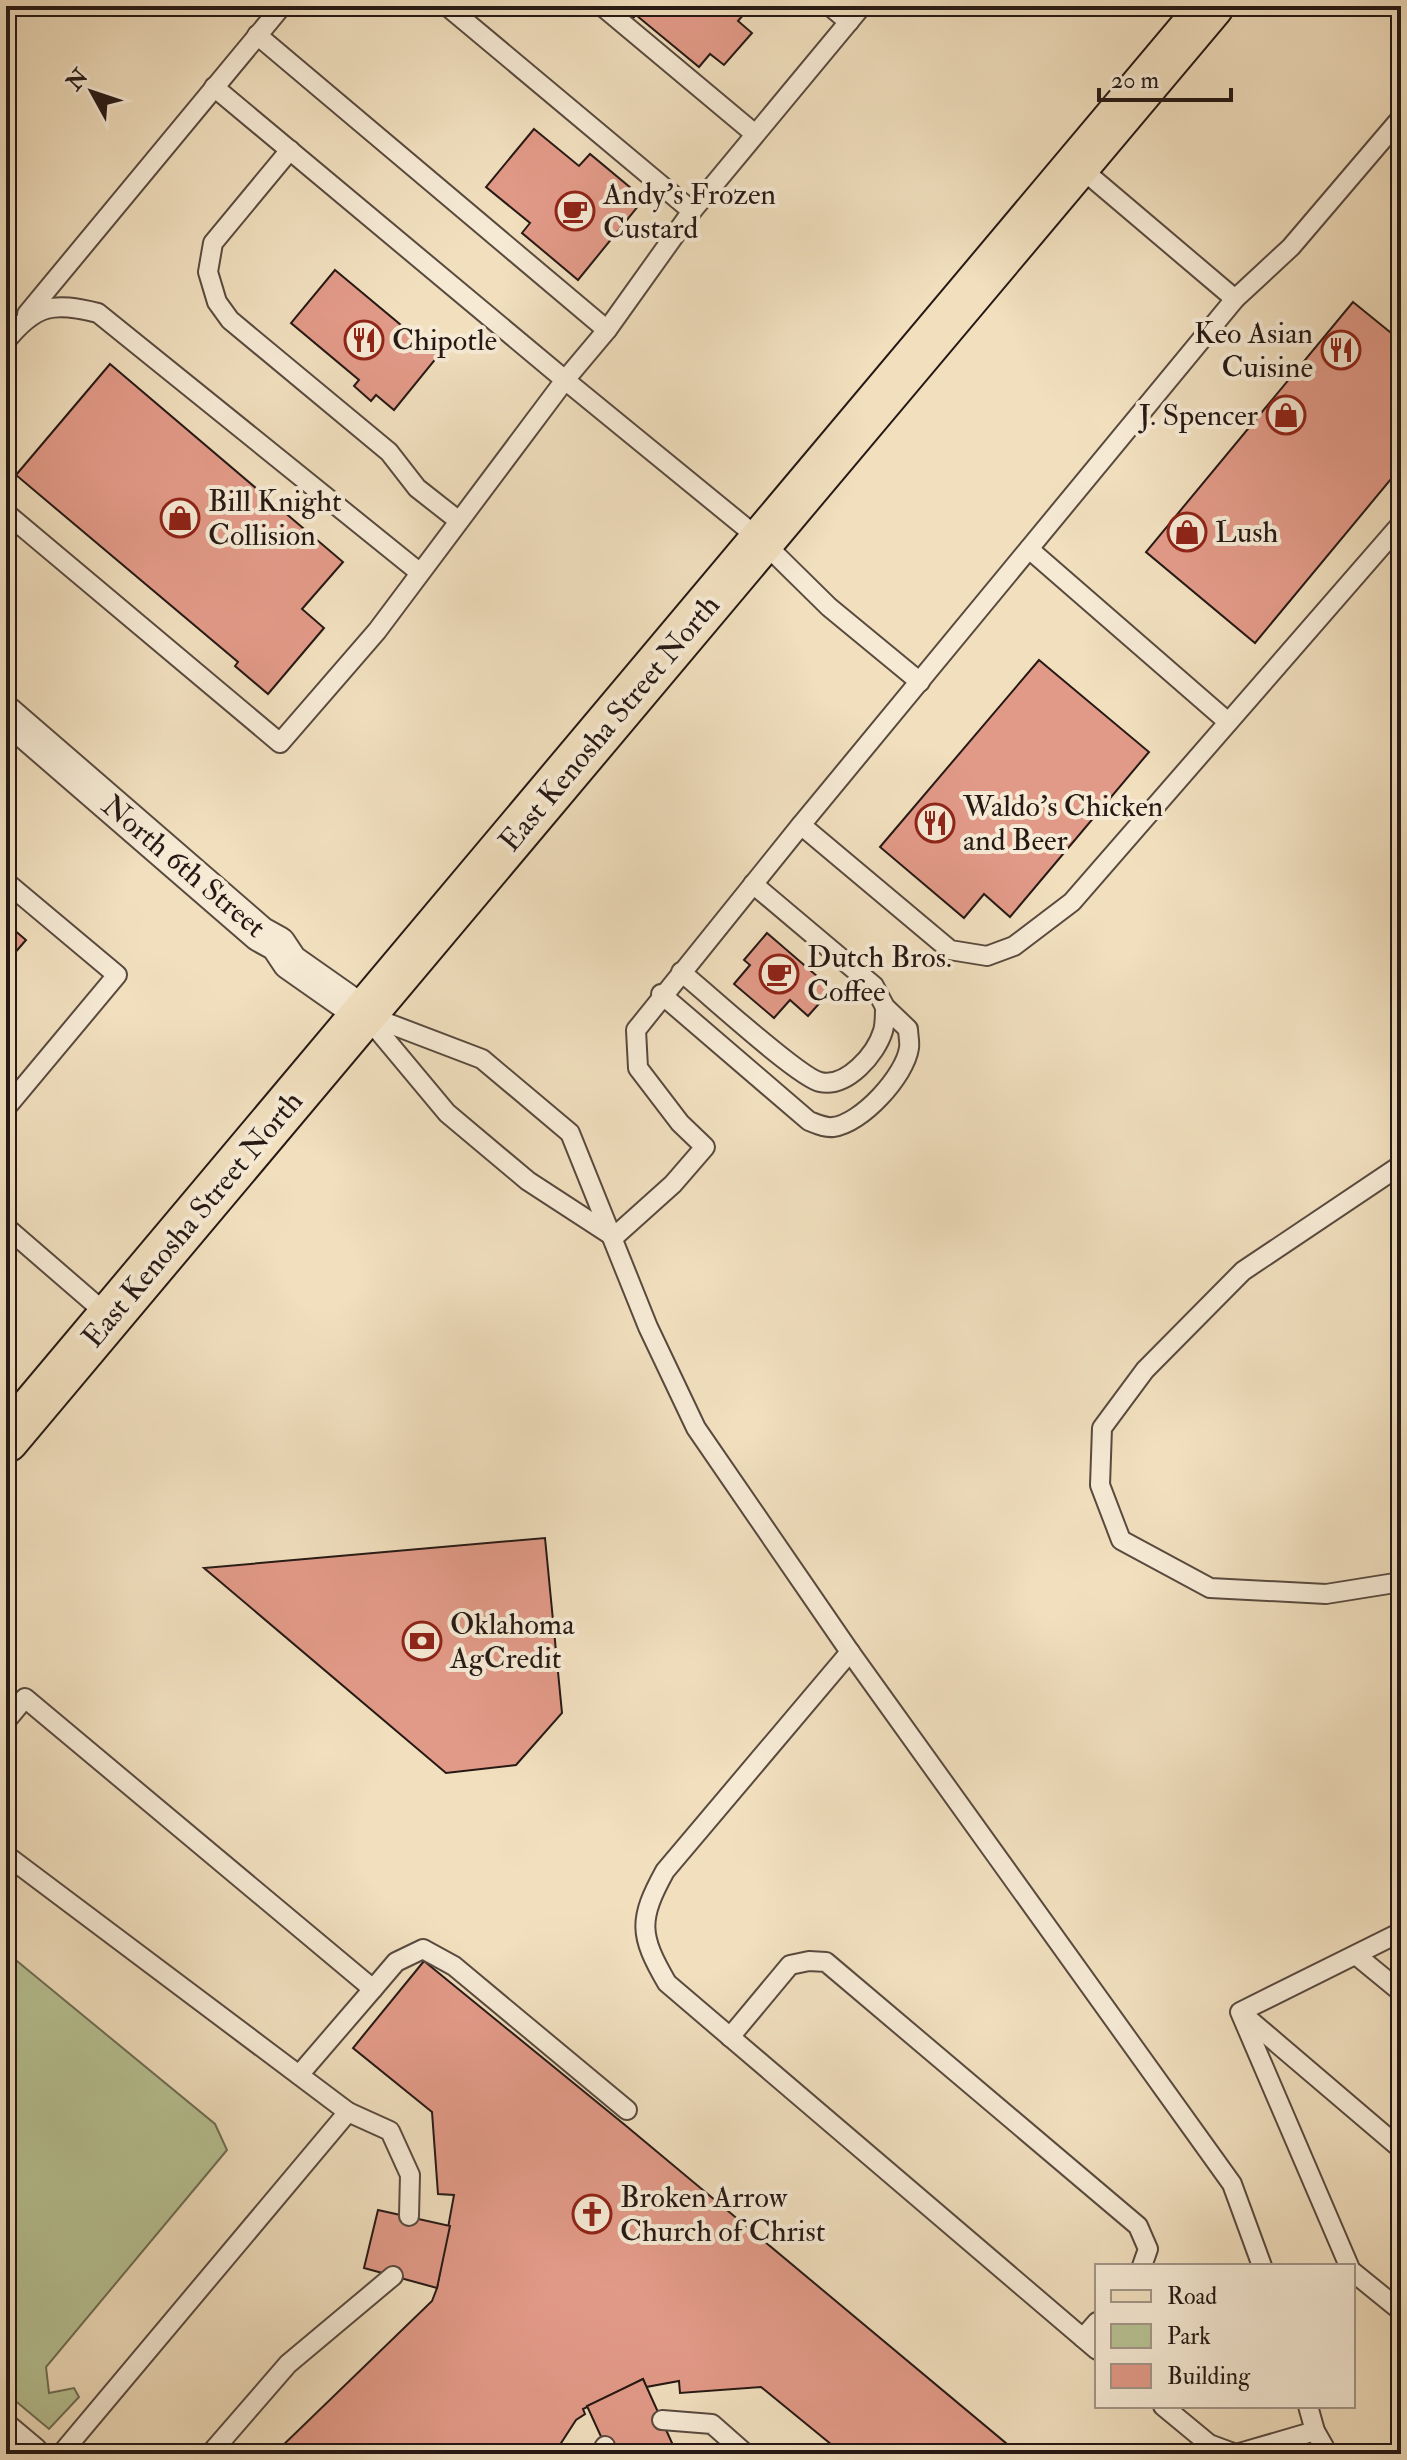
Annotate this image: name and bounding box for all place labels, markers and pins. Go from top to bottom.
place label: Andy's Frozen Custard [602,176,776,247]
cafe icon: Andy's Frozen Custard [554,190,596,232]
place label: Keo Asian Cuisine [1194,315,1313,386]
restaurant icon: Chipotle [343,319,385,361]
place label: Chipotle [392,322,497,359]
restaurant icon: Keo Asian Cuisine [1320,329,1362,371]
shop icon: J. Spencer [1265,394,1307,436]
place label: J. Spencer [1138,397,1258,434]
place label: Bill Knight Collision [208,483,342,554]
shop icon: Bill Knight Collision [159,497,201,539]
shop icon: Lush [1166,511,1208,553]
place label: Lush [1215,514,1278,551]
place label: Waldo's Chicken and Beer [962,788,1163,859]
restaurant icon: Waldo's Chicken and Beer [914,802,956,844]
place label: Dutch Bros. Coffee [807,939,952,1010]
cafe icon: Dutch Bros. Coffee [758,953,800,995]
place label: Oklahoma AgCredit [449,1606,575,1677]
bank icon: Oklahoma AgCredit [401,1620,443,1662]
place label: Broken Arrow Church of Christ [620,2179,826,2250]
church icon: Broken Arrow Church of Christ [571,2193,613,2235]

